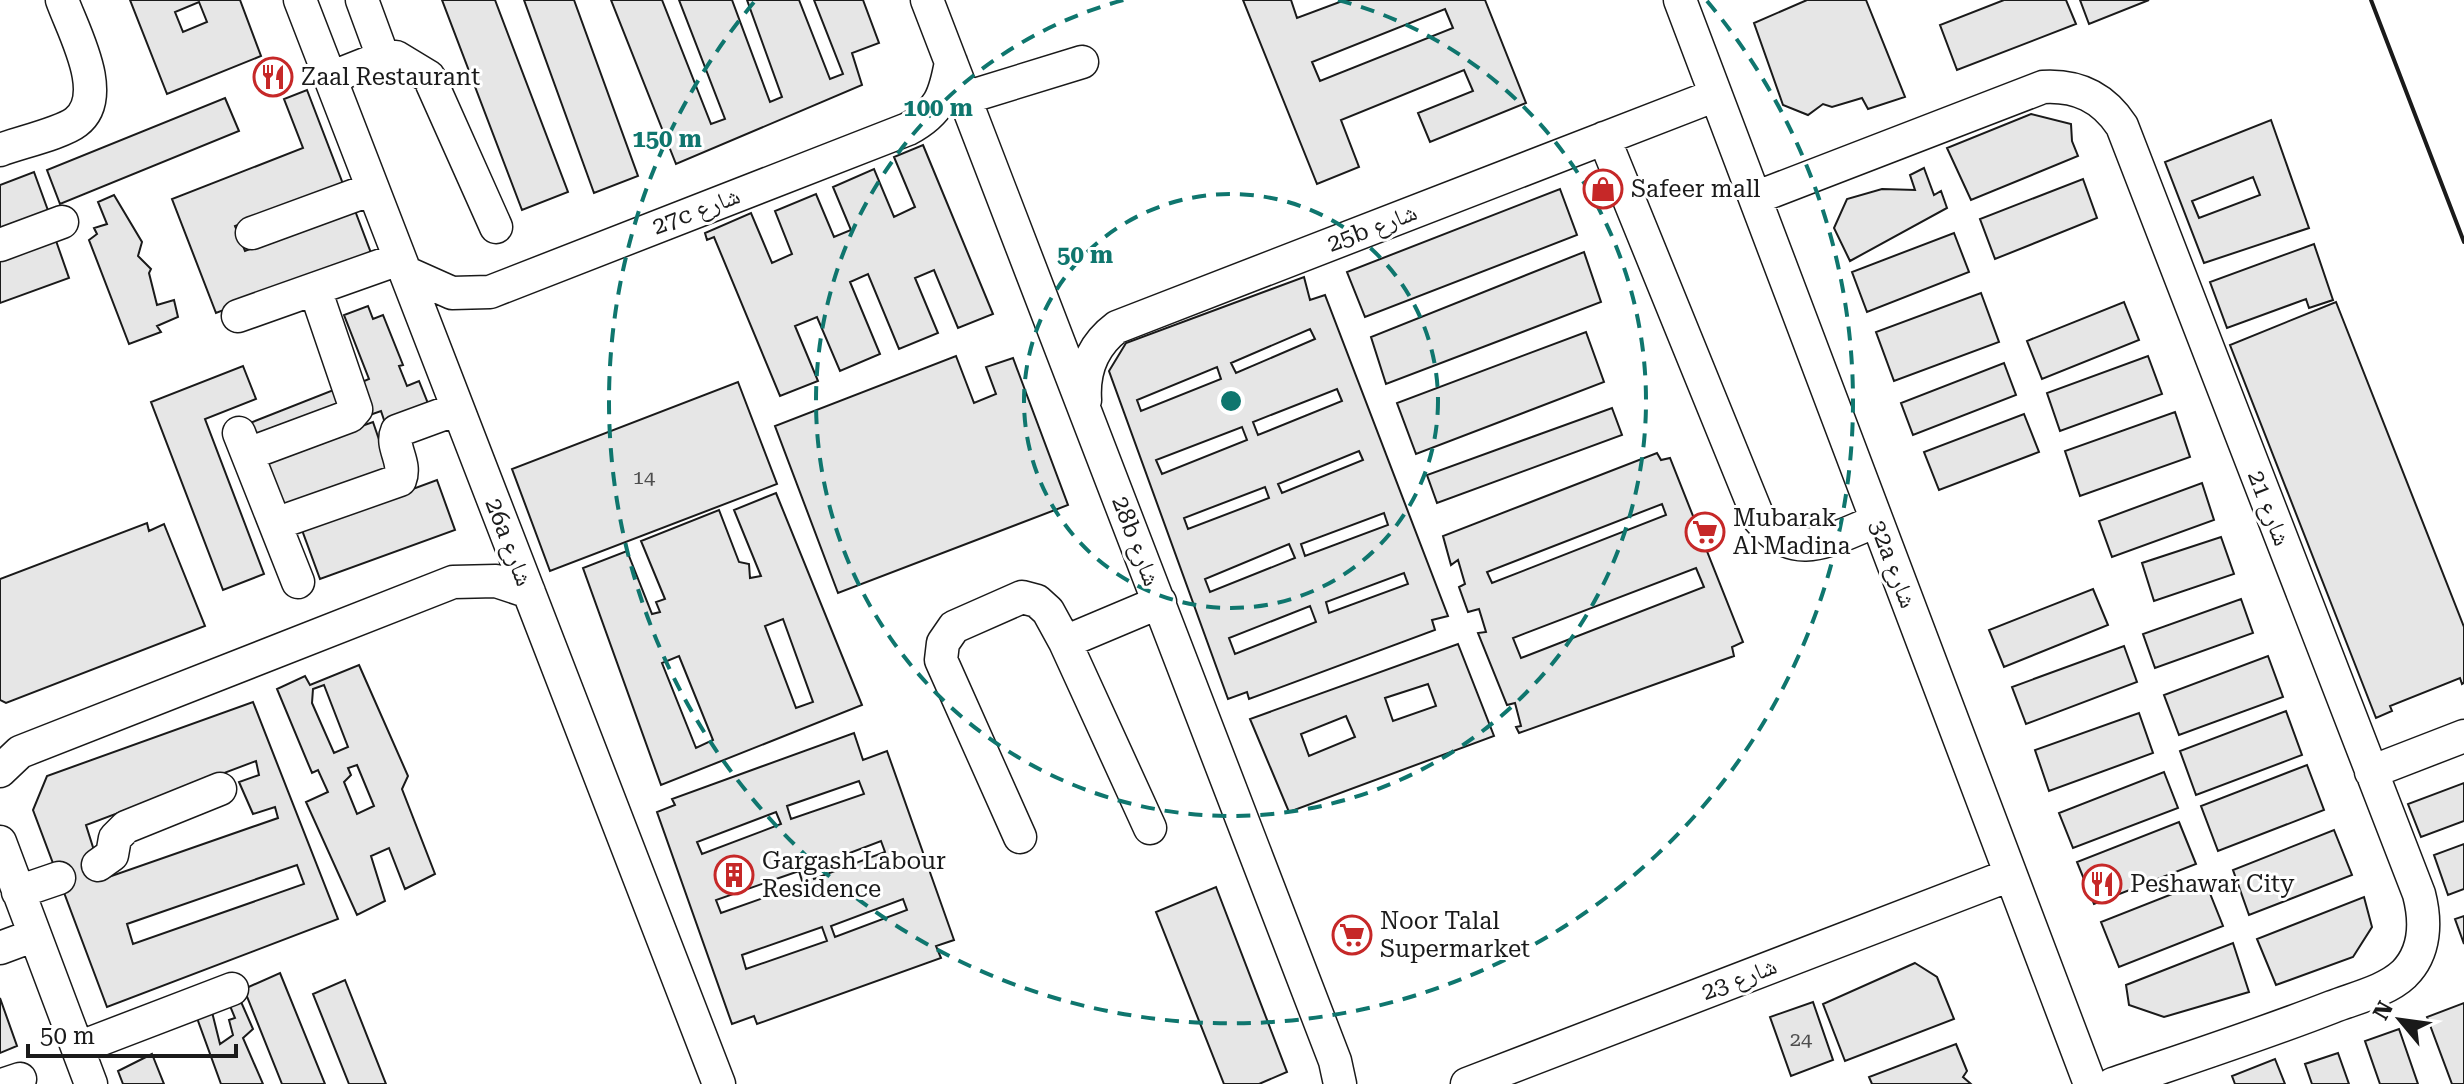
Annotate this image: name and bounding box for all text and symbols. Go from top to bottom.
restaurant icon: Zaal Restaurant [252,56,294,98]
place label: Zaal Restaurant [301,63,480,91]
text: 100 m [903,94,973,122]
text: 150 m [632,125,702,153]
shop icon: Safeer mall [1582,168,1624,210]
place label: Safeer mall [1631,175,1760,203]
street label: 27c شارع [648,181,744,241]
street label: 25b شارع [1323,198,1421,259]
text: 50 m [1057,241,1113,269]
centre of rings [1217,387,1245,415]
house number: 14 [633,465,656,489]
street label: شارع 21 [2241,466,2296,550]
street label: 28b شارع [1105,492,1166,590]
street label: 26a شارع [479,494,538,590]
place label: Mubarak Al Madina [1733,504,1851,560]
supermarket icon: Mubarak Al Madina [1684,511,1726,553]
street label: 32a شارع [1863,516,1922,612]
place label: Gargash Labour Residence [762,847,946,903]
building icon: Gargash Labour Residence [713,854,755,896]
restaurant icon: Peshawar City [2081,863,2123,905]
place label: Peshawar City [2130,870,2295,898]
place label: Noor Talal Supermarket [1380,907,1530,963]
supermarket icon: Noor Talal Supermarket [1331,914,1373,956]
street label: شارع 23 [1697,952,1781,1007]
north arrow [2360,980,2440,1060]
text: N [2368,997,2398,1024]
scale bar [28,1008,236,1058]
text: 50 m [40,1022,95,1050]
house number: 24 [1790,1027,1813,1051]

